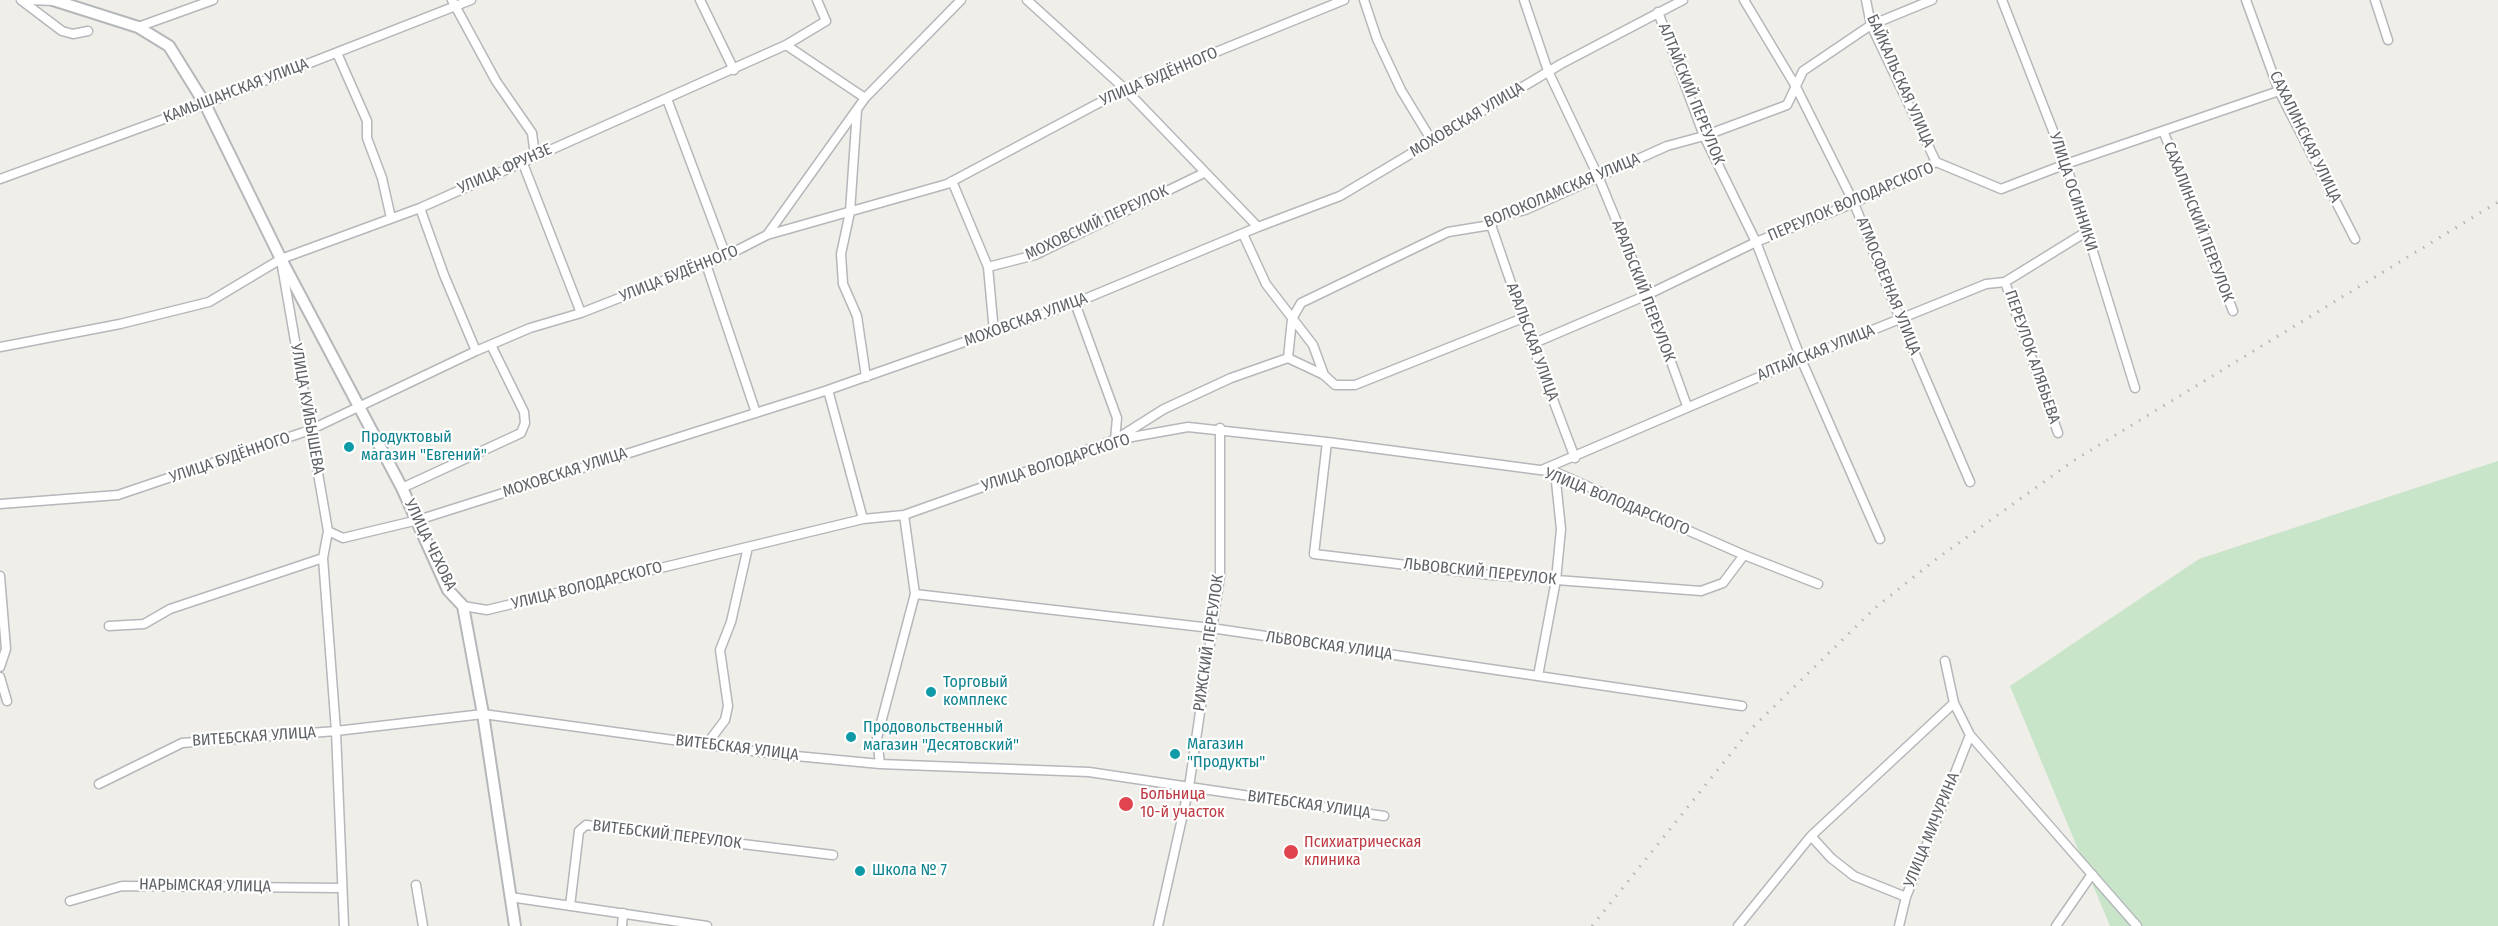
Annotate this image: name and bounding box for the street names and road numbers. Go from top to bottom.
street label: БАЙКАЛЬСКАЯ УЛИЦА [1862,12,1938,150]
street label: АЛТАЙСКИЙ ПЕРЕУЛОК [1654,20,1728,168]
street label: УЛИЦА БУДЁННОГО [1097,43,1221,111]
street label: КАМЫШАНСКАЯ УЛИЦА [161,54,311,128]
street label: САХАЛИНСКАЯ УЛИЦА [2265,68,2345,206]
street label: МОХОВСКАЯ УЛИЦА [1406,78,1528,162]
street label: УЛИЦА ОСИННИКИ [2045,130,2101,254]
street label: САХАЛИНСКИЙ ПЕРЕУЛОК [2159,139,2237,305]
street label: УЛИЦА ФРУНЗЕ [455,140,555,198]
street label: ВОЛОКОЛАМСКАЯ УЛИЦА [1481,149,1643,233]
street label: ПЕРЕУЛОК ВОЛОДАРСКОГО [1765,158,1937,246]
street label: МОХОВСКИЙ ПЕРЕУЛОК [1022,181,1172,265]
street label: АТМОСФЕРНАЯ УЛИЦА [1852,214,1924,358]
street label: АРАЛЬСКИЙ ПЕРЕУЛОК [1607,217,1679,365]
street label: УЛИЦА БУДЁННОГО [617,241,741,307]
street label: АРАЛЬСКАЯ УЛИЦА [1502,280,1562,404]
street label: ПЕРЕУЛОК АЛЯБЬЕВА [2000,288,2064,426]
street label: МОХОВСКАЯ УЛИЦА [962,289,1090,351]
street label: АЛТАЙСКАЯ УЛИЦА [1755,321,1877,385]
street label: УЛИЦА КУЙБЫШЕВА [286,342,328,476]
street label: УЛИЦА БУДЁННОГО [167,428,293,488]
street label: УЛИЦА ВОЛОДАРСКОГО [979,430,1133,496]
street label: МОХОВСКАЯ УЛИЦА [500,444,630,502]
street label: УЛИЦА ВОЛОДАРСКОГО [1542,464,1692,540]
street label: УЛИЦА ЧЕХОВА [400,496,460,594]
street label: ЛЬВОВСКИЙ ПЕРЕУЛОК [1403,554,1557,590]
street label: УЛИЦА ВОЛОДАРСКОГО [510,558,664,614]
street label: РИЖСКИЙ ПЕРЕУЛОК [1190,573,1228,713]
street label: ЛЬВОВСКАЯ УЛИЦА [1265,628,1393,664]
street label: ВИТЕБСКАЯ УЛИЦА [191,723,317,751]
street label: ВИТЕБСКАЯ УЛИЦА [674,731,800,765]
street label: УЛИЦА МИЧУРИНА [1900,770,1964,890]
street label: ВИТЕБСКАЯ УЛИЦА [1246,787,1372,823]
street label: ВИТЕБСКИЙ ПЕРЕУЛОК [591,816,743,854]
street label: НАРЫМСКАЯ УЛИЦА [139,875,271,897]

